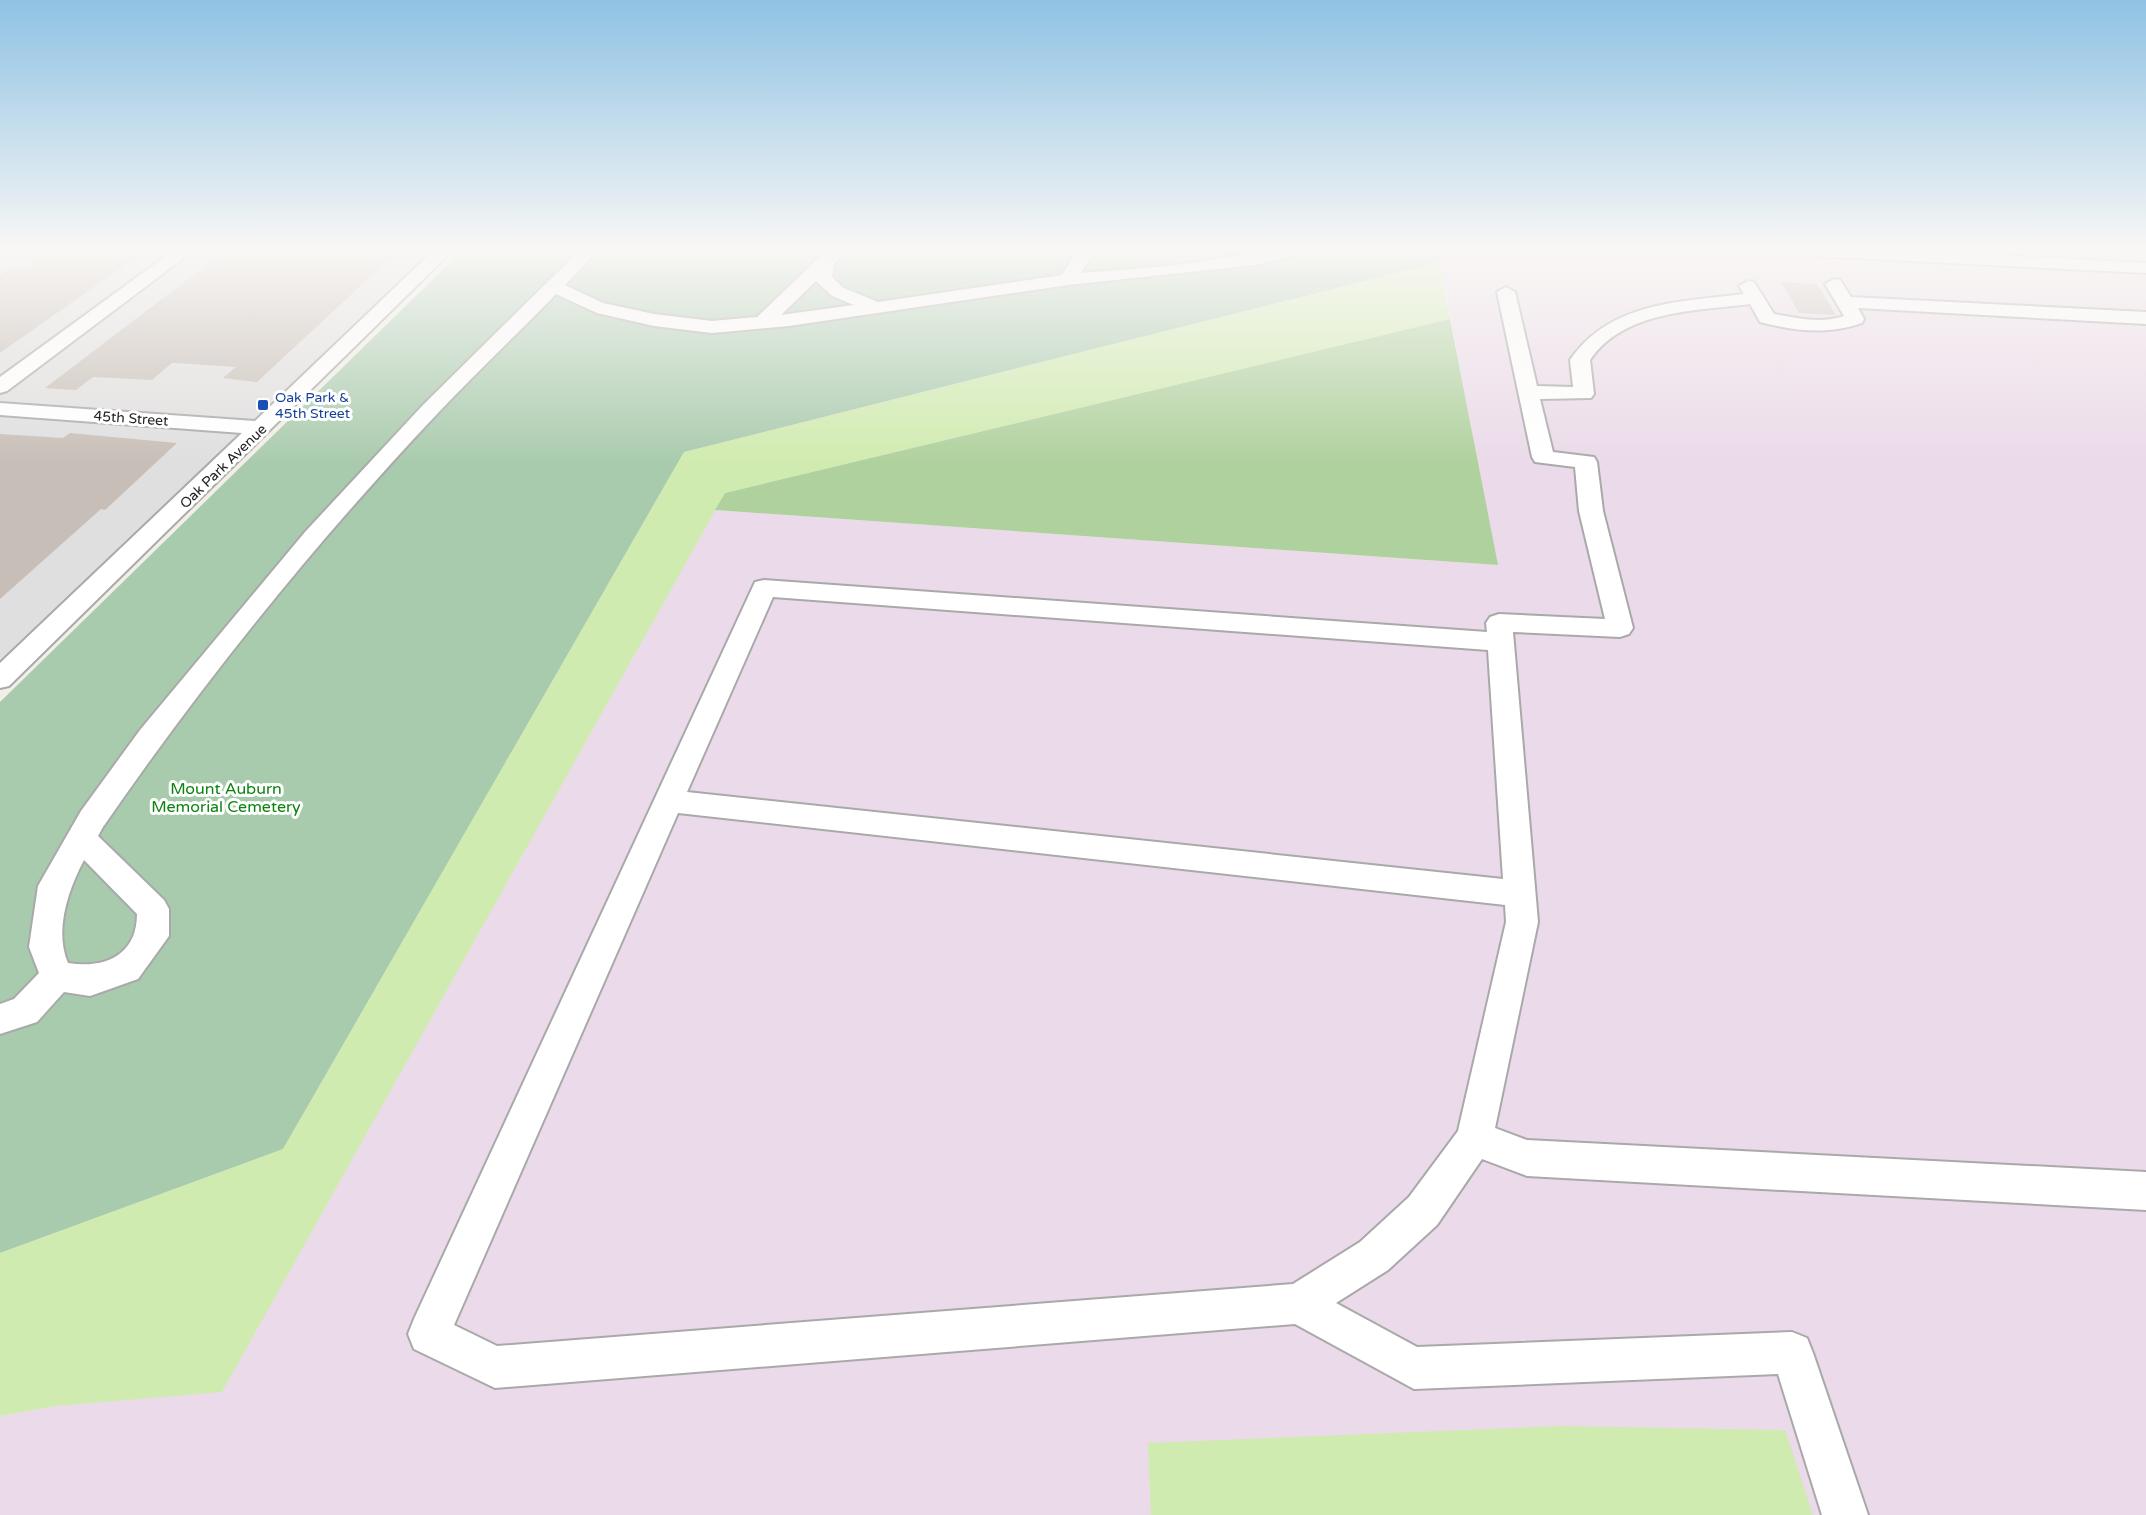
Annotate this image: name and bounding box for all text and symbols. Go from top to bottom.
place label: Oak Park & 45th Street [275,389,351,422]
marker: Oak Park & 45th Street [256,398,270,412]
street label: 45th Street [93,407,170,430]
street label: Oak Park Avenue [176,421,270,512]
park label: Mount Auburn Memorial Cemetery [151,779,301,817]

